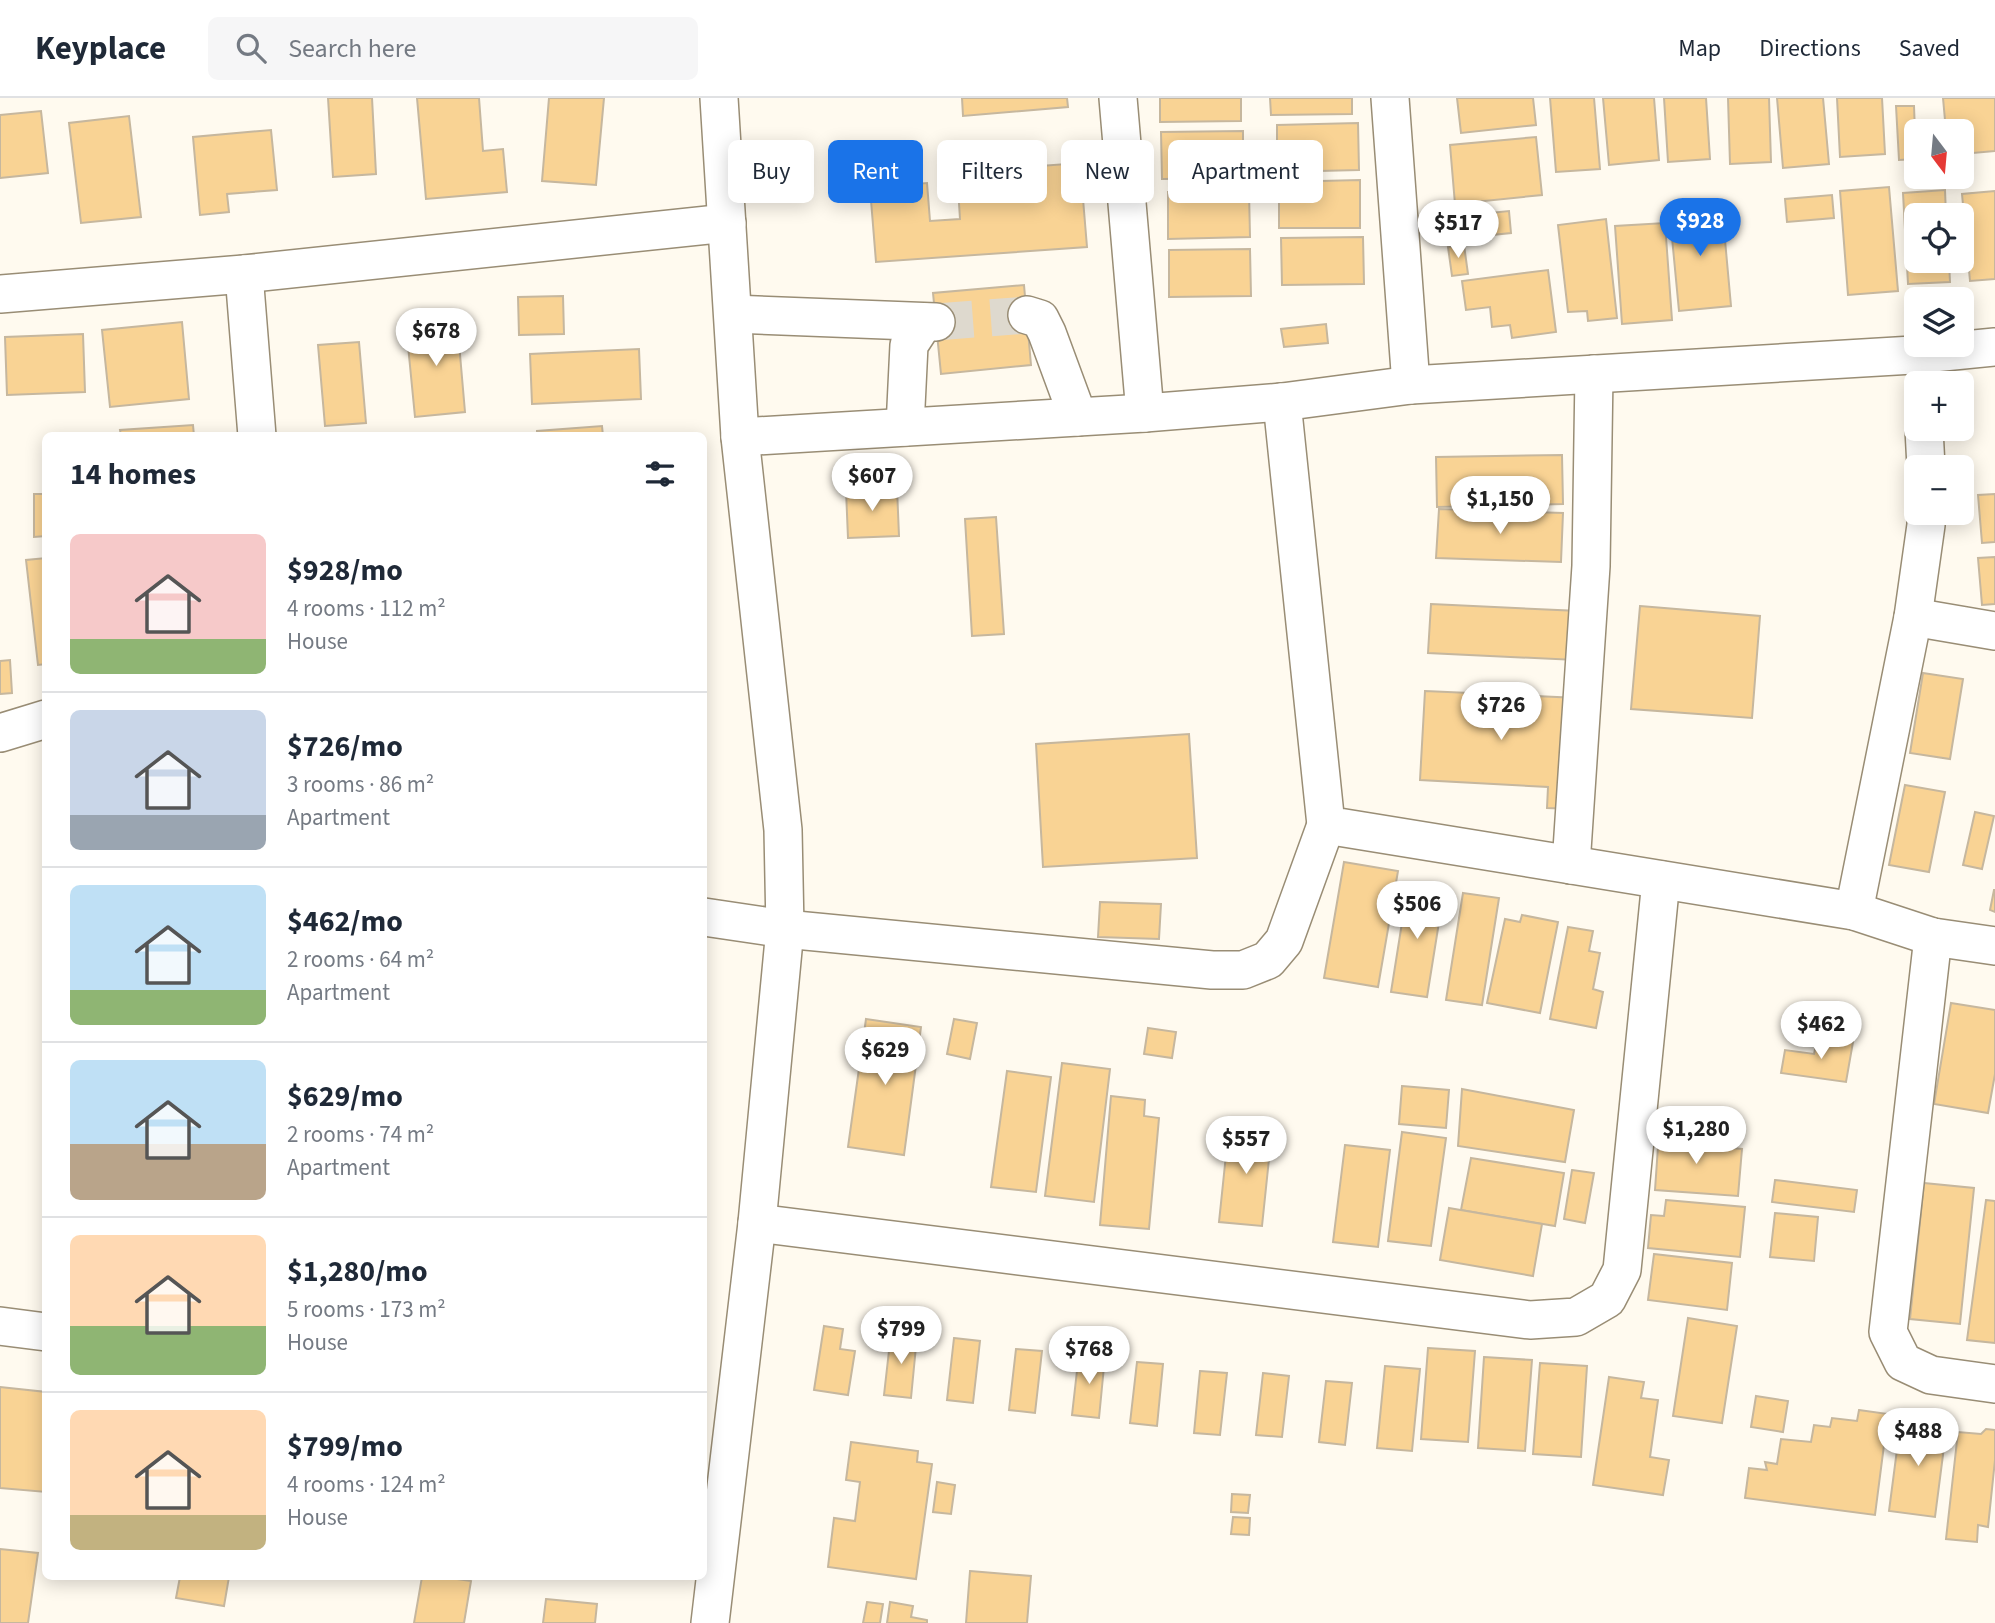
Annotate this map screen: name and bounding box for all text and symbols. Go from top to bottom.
search box [208,17,698,80]
text: Keyplace [35,25,166,72]
icon: search [232,29,270,67]
text: Search here [288,30,416,67]
text: Map [1678,31,1721,66]
text: Directions [1759,31,1861,66]
text: Saved [1899,31,1960,66]
north arrow [1904,119,1974,189]
map controls [1904,119,1974,525]
chip: Buy [728,140,814,203]
chip: Rent [828,140,923,203]
chip: Filters [937,140,1047,203]
chip: New [1061,140,1154,203]
chip: Apartment [1168,140,1323,203]
pin: $928 [1659,198,1741,258]
pin: $517 [1417,200,1499,260]
button: locate [1904,203,1974,273]
text: $928 [1676,204,1724,237]
text: $517 [1434,206,1482,239]
button: layers [1904,287,1974,357]
pin: $678 [395,308,477,368]
text: $678 [412,314,460,347]
button: + [1904,371,1974,441]
text: 14 homes [70,453,196,496]
pin: $607 [831,454,913,513]
icon: filters [641,455,679,493]
button: − [1904,455,1974,525]
text: $607 [848,459,896,492]
pin: $1,150 [1443,476,1557,536]
text: $1,150 [1466,482,1534,515]
text: $928/mo [287,549,403,592]
icon: home [126,562,210,646]
text: 4 rooms · 112 m² [287,592,446,625]
text: House [287,625,348,658]
pin: $726 [1460,682,1542,742]
text: $726 [1477,688,1525,721]
text: $726/mo [287,725,403,768]
icon: home [126,738,210,822]
text: 3 rooms · 86 m² [287,768,434,801]
text: Apartment [287,801,390,834]
pin: $506 [1376,882,1458,941]
text: $506 [1393,887,1441,920]
text: $462/mo [287,900,403,943]
icon: home [126,913,210,997]
text: 2 rooms · 64 m² [287,943,434,976]
text: Apartment [287,976,390,1009]
pin: $462 [1780,1002,1862,1061]
text: $462 [1797,1007,1845,1040]
pin: $629 [844,1028,926,1087]
text: $629 [861,1033,909,1066]
text: $629/mo [287,1075,403,1118]
icon: home [126,1088,210,1172]
pin: $1,280 [1639,1107,1753,1166]
text: $1,280 [1662,1112,1730,1145]
pin: $557 [1205,1116,1287,1176]
text: 2 rooms · 74 m² [287,1118,434,1151]
text: $557 [1222,1122,1270,1155]
text: Apartment [287,1151,390,1184]
text: $1,280/mo [287,1250,428,1293]
icon: home [126,1263,210,1347]
text: 5 rooms · 173 m² [287,1293,446,1326]
pin: $799 [860,1306,942,1366]
text: $799 [877,1312,925,1345]
text: House [287,1326,348,1359]
pin: $768 [1048,1326,1130,1386]
text: $768 [1065,1332,1113,1365]
pin: $488 [1877,1408,1959,1468]
text: $488 [1894,1414,1942,1447]
text: $799/mo [287,1425,403,1468]
icon: home [126,1438,210,1522]
text: 4 rooms · 124 m² [287,1468,446,1501]
text: House [287,1501,348,1534]

